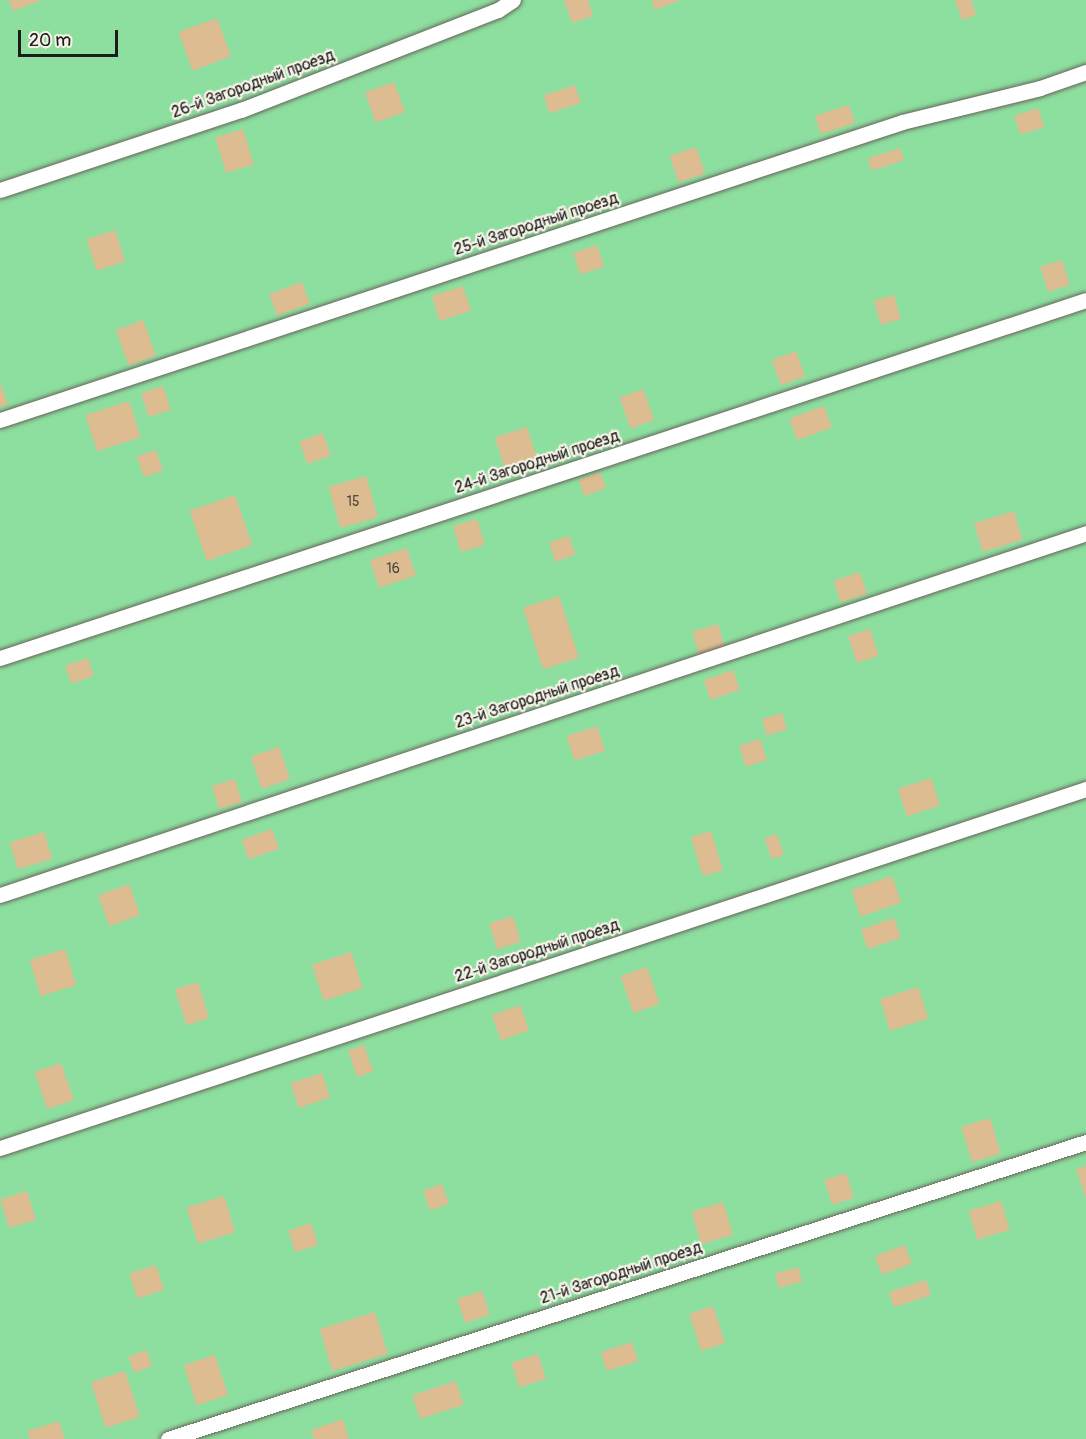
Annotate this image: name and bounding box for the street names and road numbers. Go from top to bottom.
street label: 26-й Загородный проезд [169,46,337,122]
street label: 25-й Загородный проезд [452,188,620,260]
street label: 24-й Загородный проезд [452,426,622,498]
street label: 23-й Загородный проезд [453,661,621,733]
street label: 22-й Загородный проезд [452,915,622,987]
street label: 21-й Загородный проезд [538,1238,704,1308]

